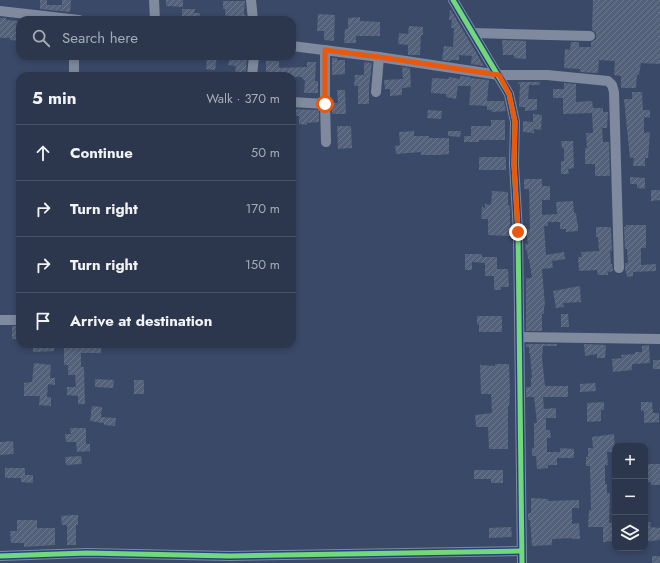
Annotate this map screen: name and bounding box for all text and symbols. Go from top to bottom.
search box [16,16,296,60]
icon: search [30,27,52,49]
text: Search here [62,27,138,49]
text: 5 min [32,86,76,110]
text: Walk · 370 m [206,89,280,108]
route start [316,95,334,113]
icon: ahead [32,142,54,164]
text: Continue [70,142,133,164]
text: 50 m [251,143,280,162]
icon: right [32,198,54,220]
text: Turn right [70,198,138,220]
text: 170 m [245,199,280,218]
route end [509,223,527,241]
icon: right [32,254,54,276]
text: Turn right [70,254,138,276]
text: 150 m [245,255,280,274]
icon: arrive [32,310,54,332]
text: Arrive at destination [70,310,212,332]
map controls [612,443,648,551]
button: + [612,443,648,479]
button: − [612,479,648,515]
button: layers [612,515,648,551]

